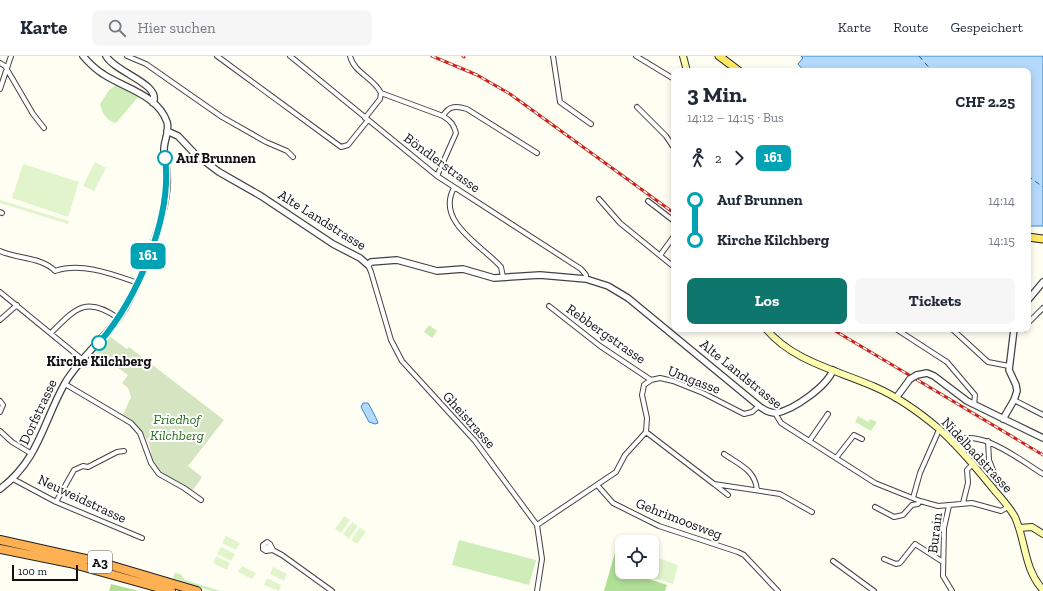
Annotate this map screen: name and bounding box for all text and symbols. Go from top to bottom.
search box [92,10,372,46]
text: Karte [20,16,68,39]
icon: search [106,17,128,39]
text: Hier suchen [138,19,216,37]
text: Karte [838,19,871,36]
text: Route [893,19,928,36]
text: Gespeichert [950,19,1023,36]
text: 3 Min. [687,81,747,108]
text: CHF 2.25 [955,93,1015,111]
text: 14:12 – 14:15 · Bus [687,110,784,125]
street label: Böndlerstrasse [400,130,484,197]
icon: walk [687,147,709,169]
icon: forward [728,147,750,169]
text: 161 [764,149,783,166]
marker: Auf Brunnen [157,150,173,166]
place label: Auf Brunnen [176,150,257,167]
text: 2 [715,151,722,166]
street label: Alte Landstrasse [275,186,370,254]
text: Auf Brunnen [717,191,803,209]
text: 14:14 [988,193,1015,208]
text: Kirche Kilchberg [717,231,829,249]
text: 14:15 [988,233,1015,248]
line badge: 161 [125,243,171,269]
text: 161 [139,247,157,264]
button: Los [687,278,847,324]
button: Tickets [855,278,1015,324]
street label: Rebbergstrasse [563,300,649,368]
marker: Kirche Kilchberg [91,335,107,351]
street label: Alte Landstrasse [697,336,786,413]
place label: Kirche Kilchberg [47,353,151,370]
street label: Umgasse [665,362,723,398]
street label: Dorfstrasse [15,376,61,447]
street label: Gheistrasse [439,388,499,452]
park label: Friedhof Kilchberg [150,411,205,444]
street label: Nidelbadstrasse [938,414,1016,496]
street label: Neuweidstrasse [35,471,129,527]
street label: Gehrimoosweg [633,495,725,543]
street label: Burain [924,512,946,554]
map controls [615,535,659,579]
button: locate [615,535,659,579]
road number: A3 [88,551,112,573]
scale bar [12,563,78,582]
text: 100 m [18,565,47,578]

